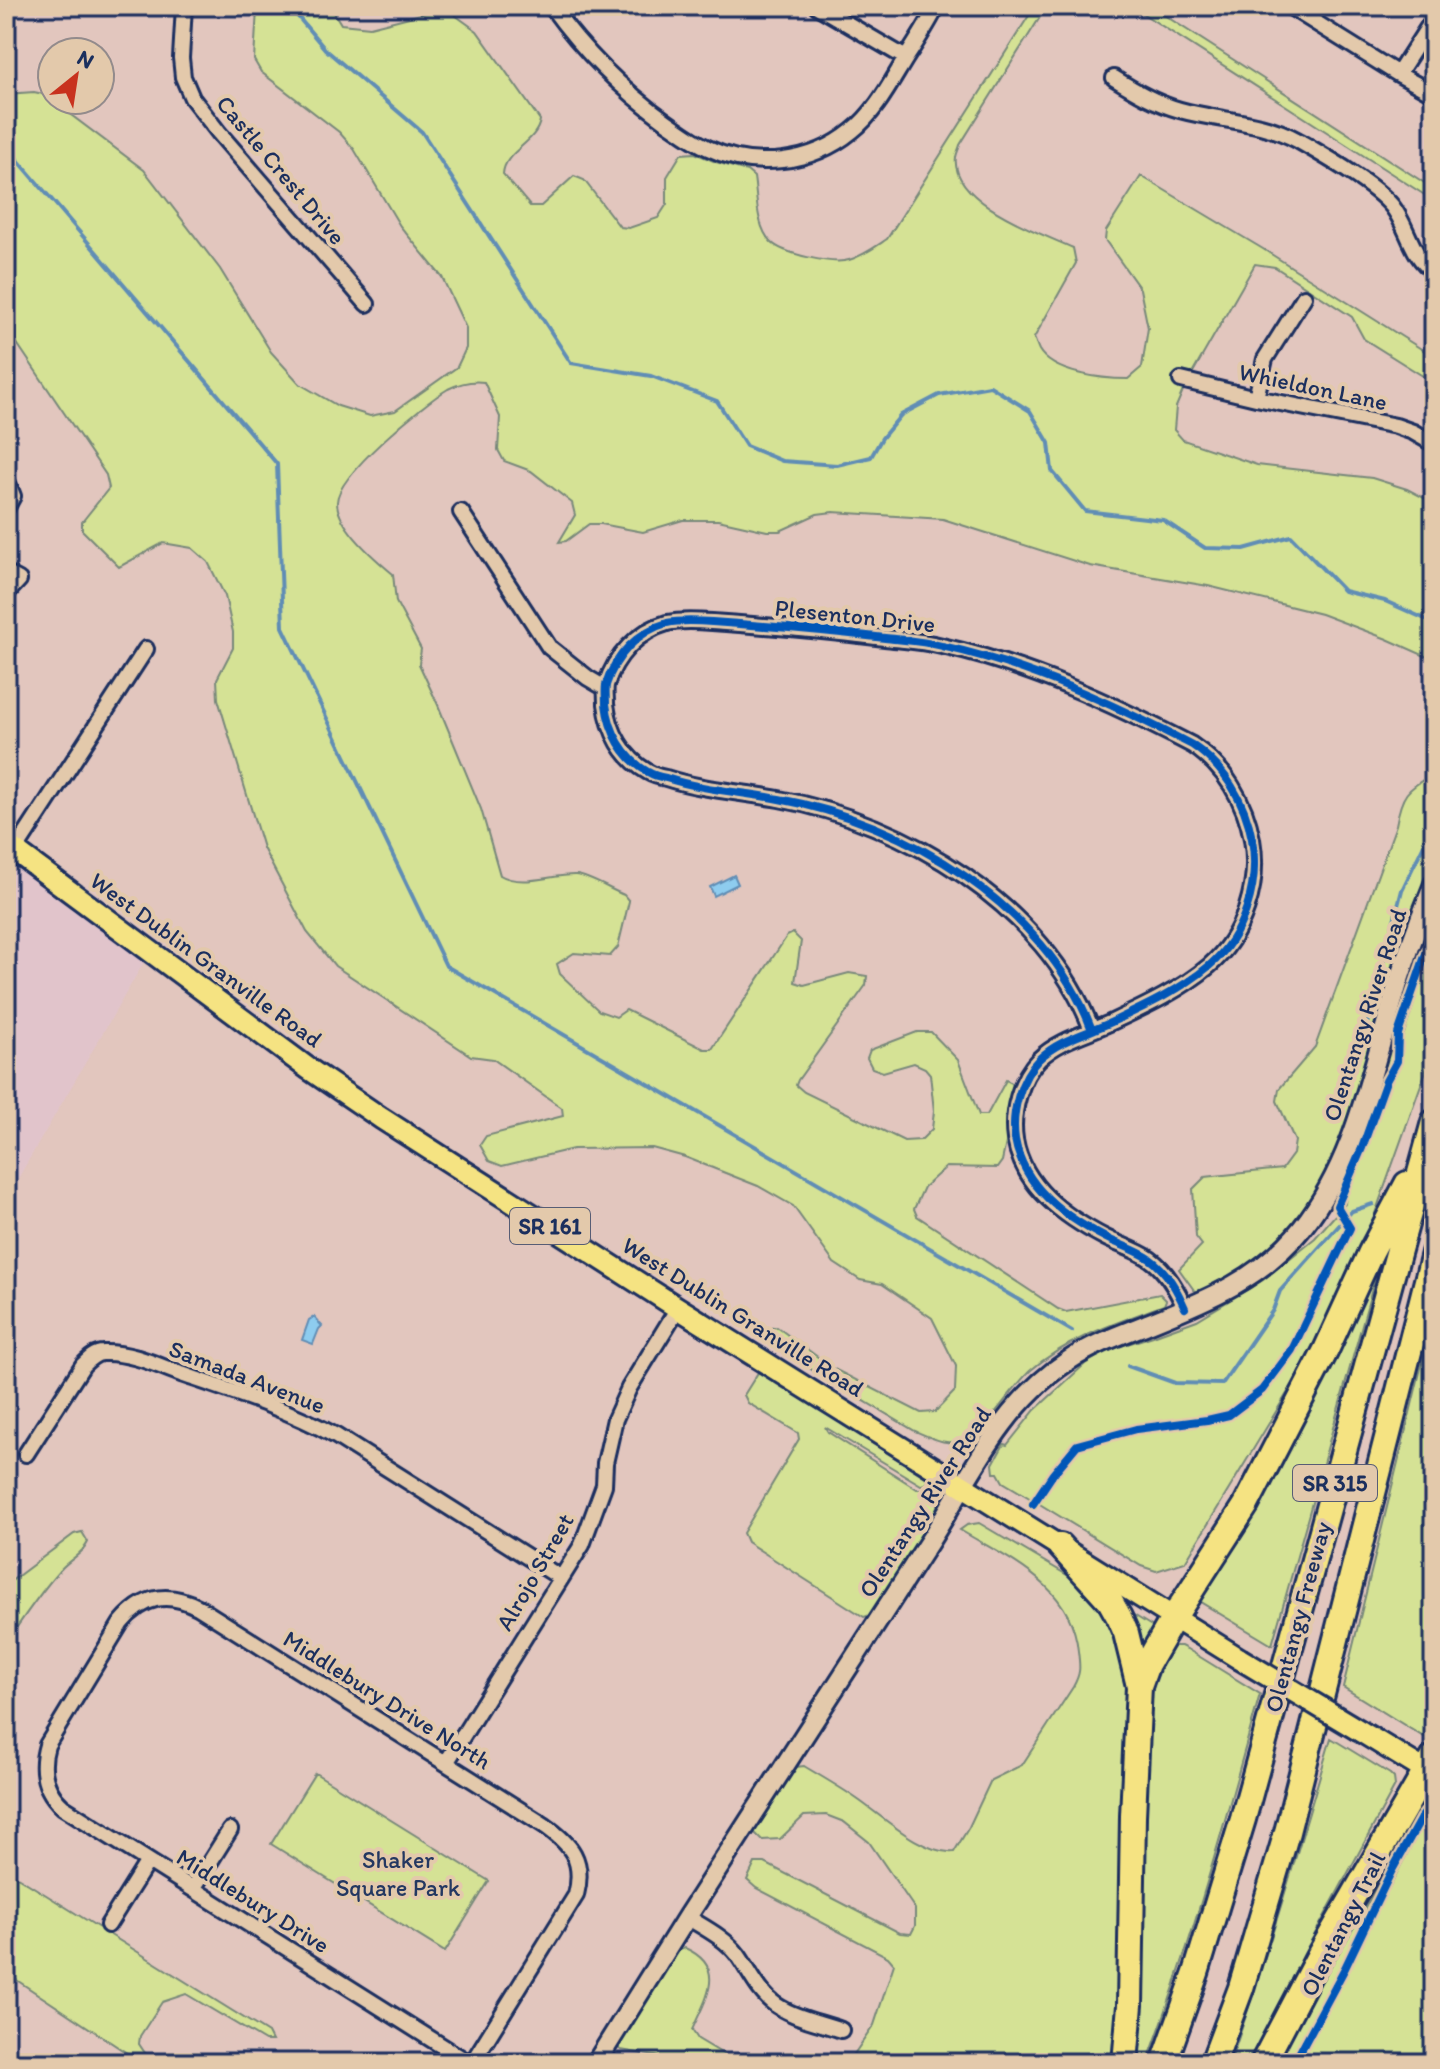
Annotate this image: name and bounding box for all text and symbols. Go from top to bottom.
north arrow [36,36,116,116]
text: N [73,44,99,75]
street label: Castle Crest Drive [211,89,352,250]
street label: Whieldon Lane [1236,357,1390,416]
street label: Plesenton Drive [773,593,937,638]
street label: West Dublin Granville Road [85,866,328,1054]
street label: Olentangy River Road [1316,905,1413,1125]
road number: SR 161 [510,1208,590,1244]
street label: West Dublin Granville Road [617,1230,870,1403]
street label: Samada Avenue [165,1333,329,1420]
street label: Olentangy River Road [852,1401,997,1603]
road number: SR 315 [1293,1465,1377,1501]
street label: Alrojo Street [489,1508,580,1636]
street label: Olentangy Freeway [1258,1518,1337,1715]
street label: Middlebury Drive North [278,1624,497,1775]
street label: Middlebury Drive [171,1842,335,1959]
park label: Shaker Square Park [336,1845,461,1902]
street label: Olentangy Trail [1294,1846,1392,2001]

